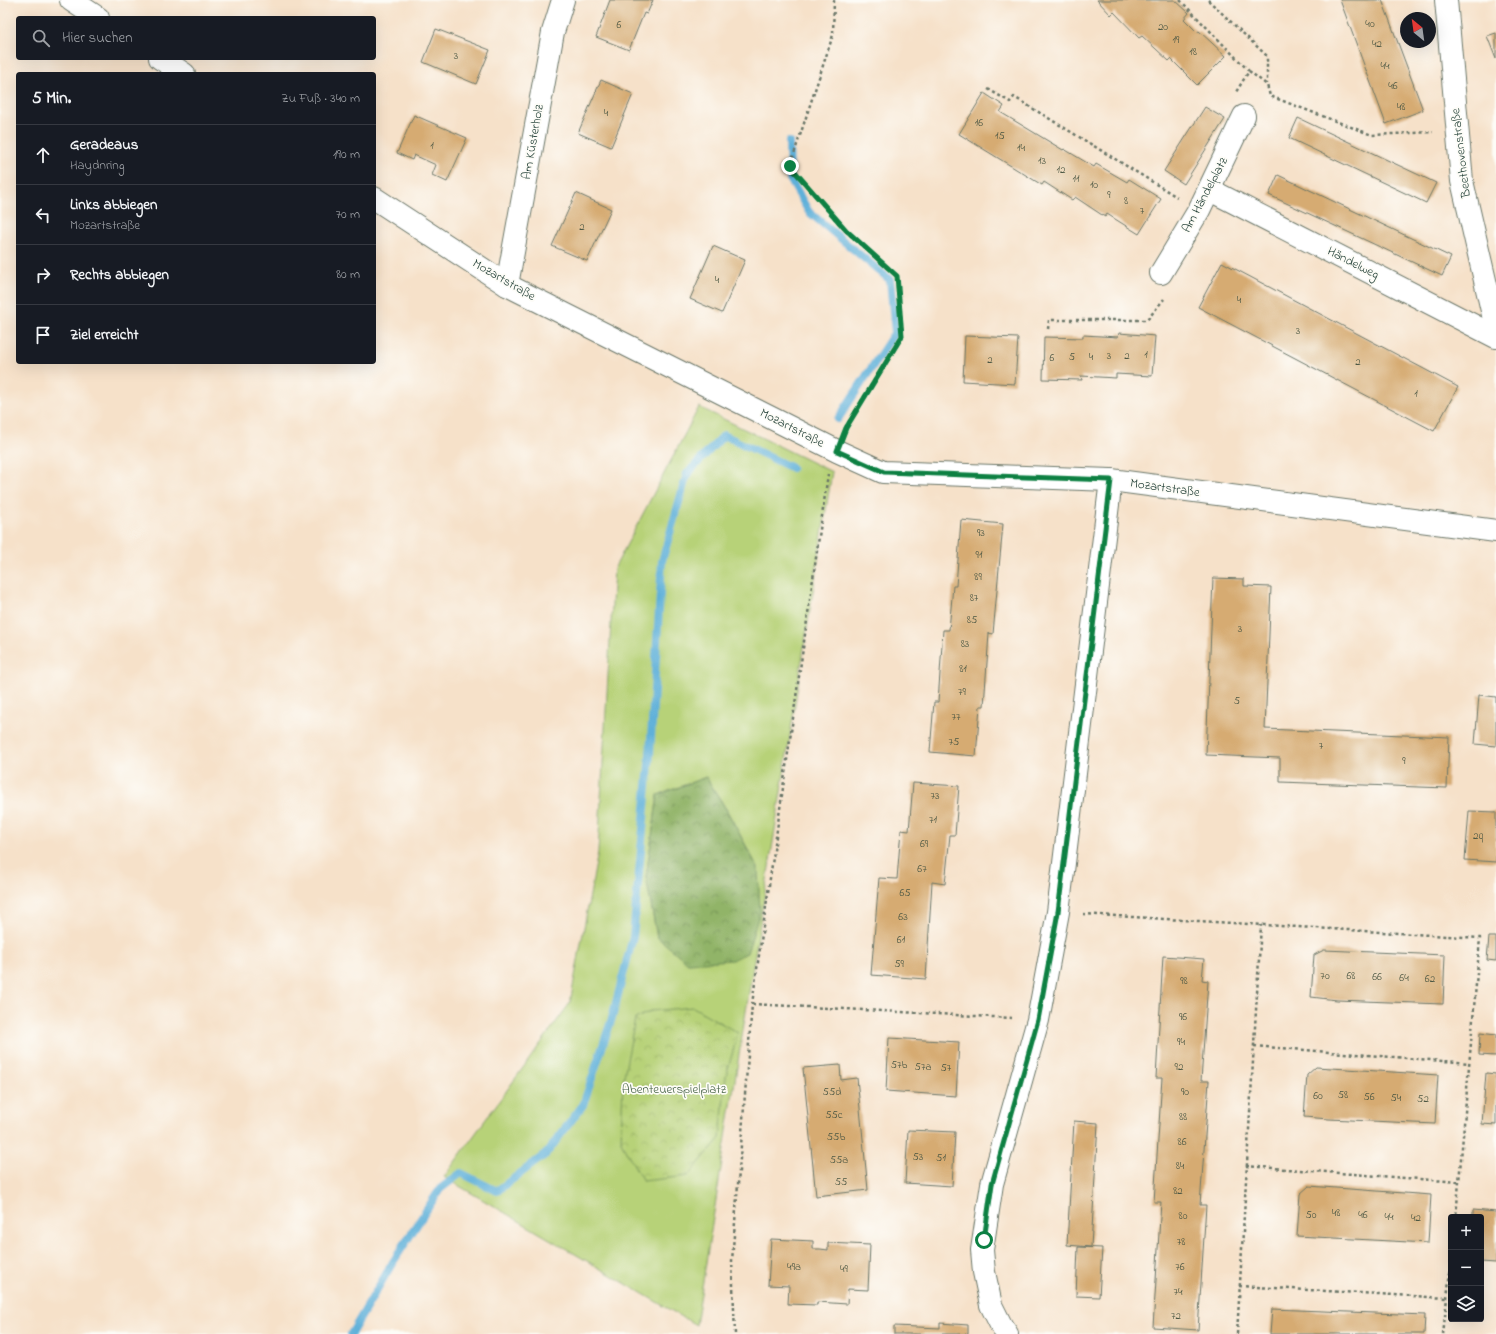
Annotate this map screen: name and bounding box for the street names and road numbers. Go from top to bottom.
street label: Am Küsterholz [517,102,549,181]
street label: Beethovenstraße [1446,107,1476,200]
street label: Am Händelplatz [1177,153,1233,236]
street label: Händelweg [1323,242,1382,285]
street label: Mozartstraße [469,254,539,306]
street label: Mozartstraße [756,404,828,452]
street label: Mozartstraße [1129,474,1201,502]

